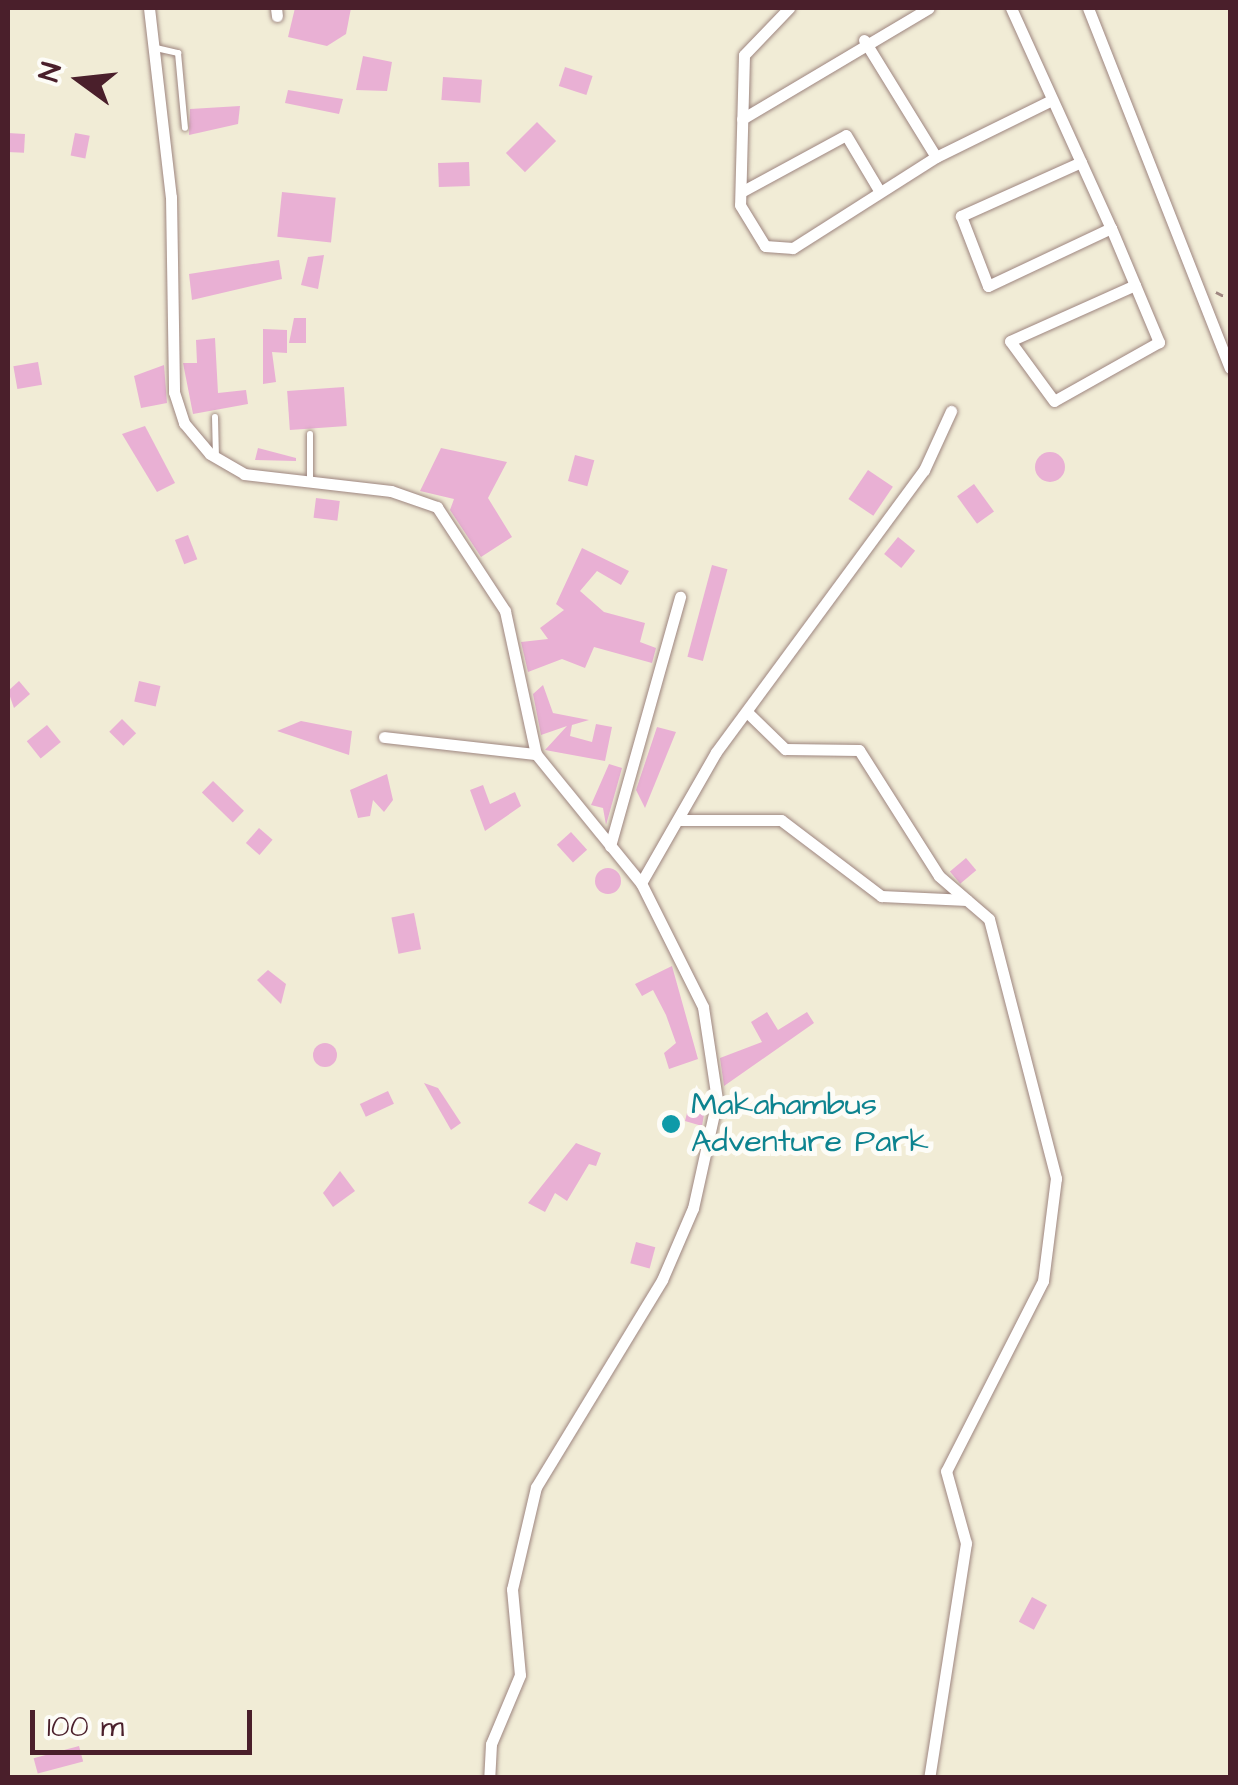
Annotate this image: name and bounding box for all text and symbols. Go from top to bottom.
north arrow [30,30,130,130]
text: N [29,59,72,86]
place label: Makahambus Adventure Park [691,1087,929,1162]
marker: Makahambus Adventure Park [660,1113,682,1135]
scale bar [35,1690,258,1752]
text: 100 m [47,1706,124,1748]

